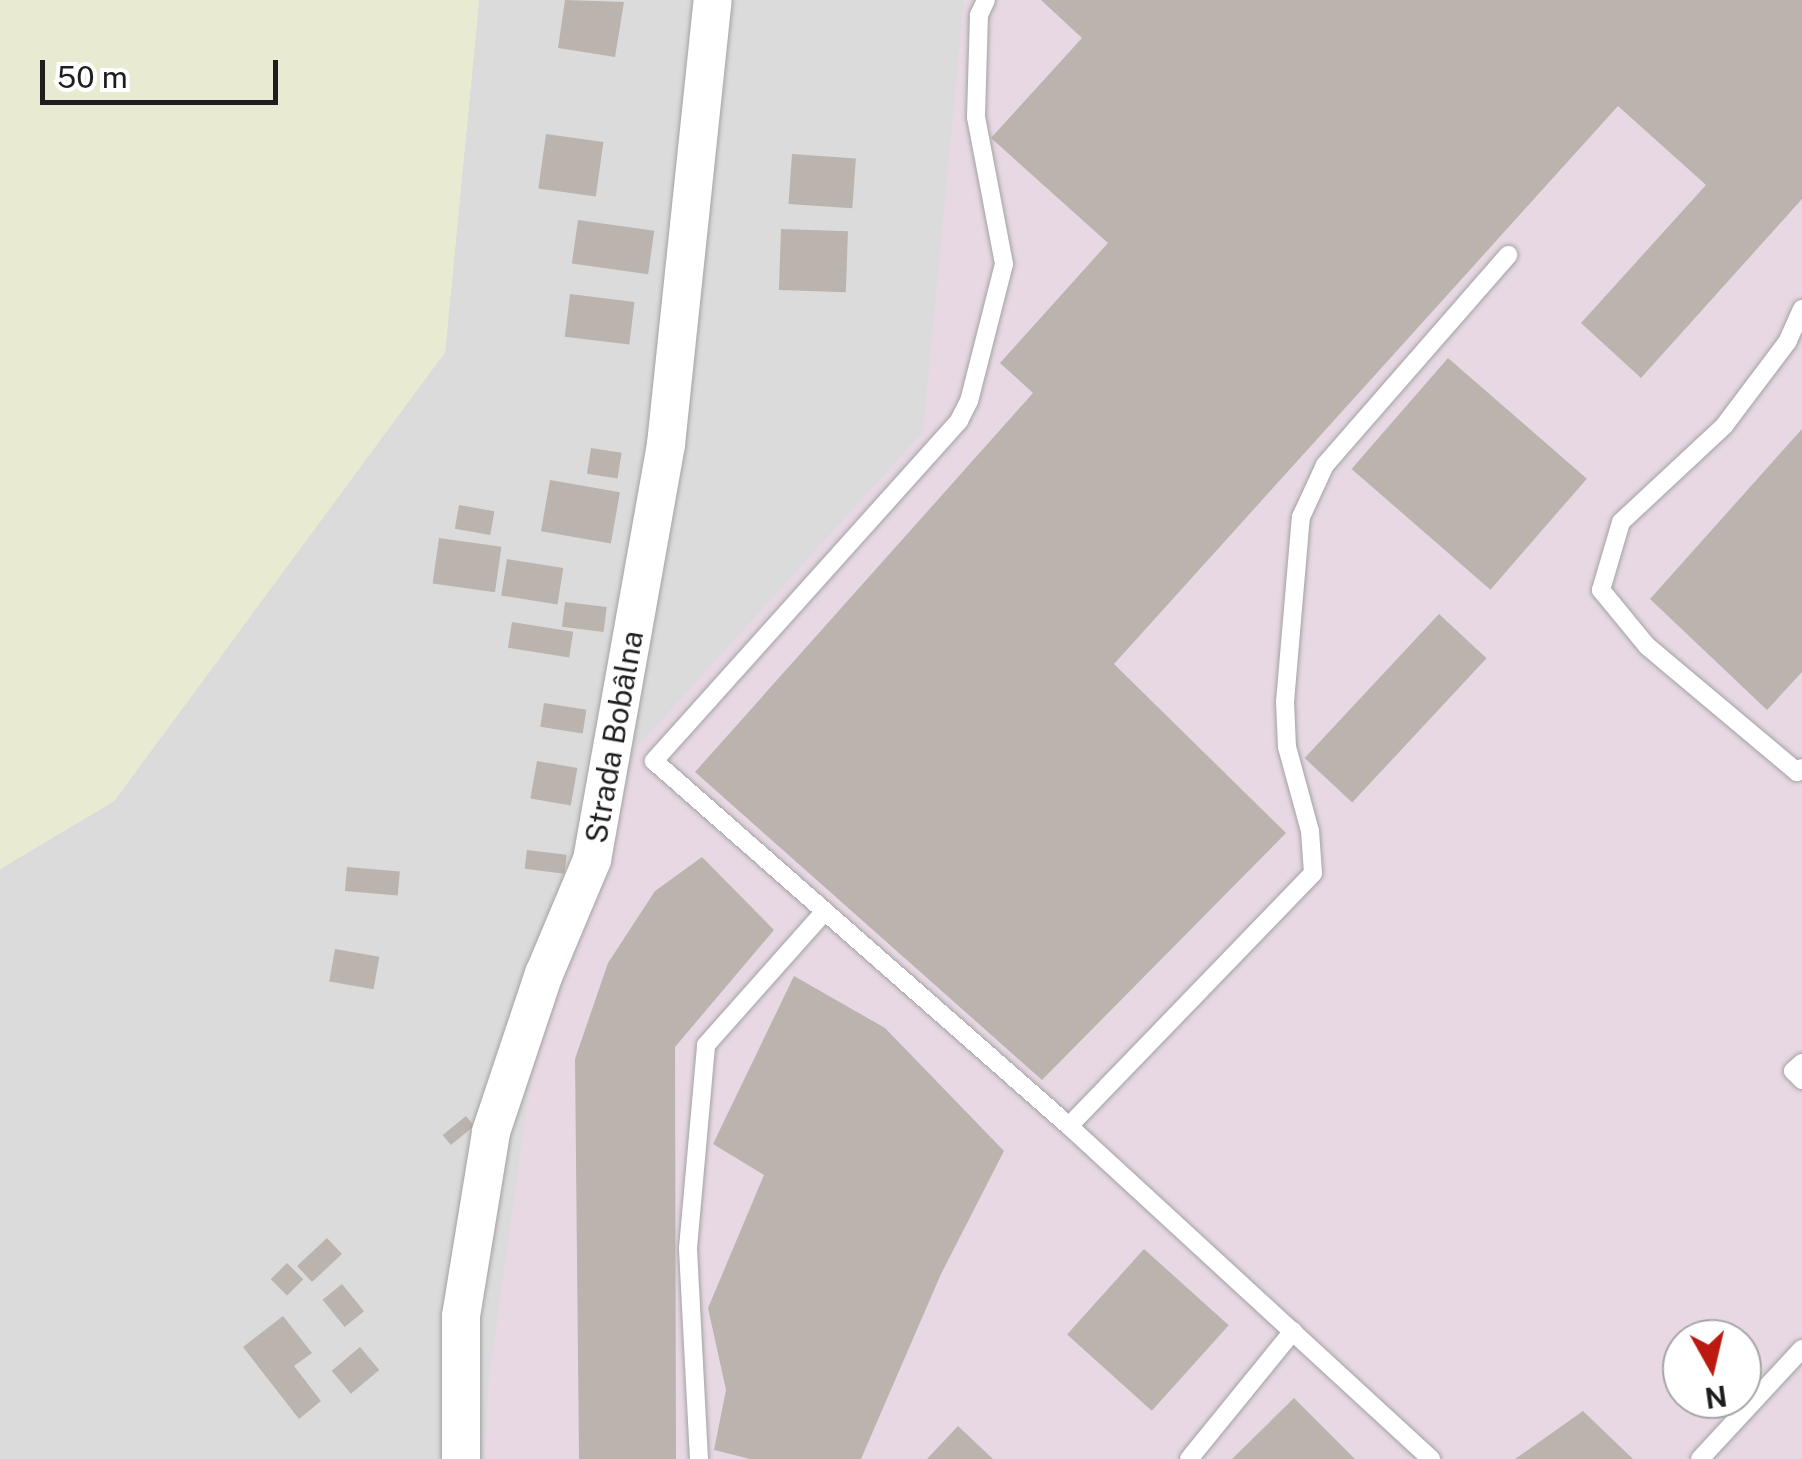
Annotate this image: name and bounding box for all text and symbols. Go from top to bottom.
scale bar [45,40,282,102]
text: 50 m [57,59,128,95]
street label: Strada Bobâlna [578,628,650,846]
north arrow [1662,1319,1762,1419]
text: N [1703,1379,1729,1415]

